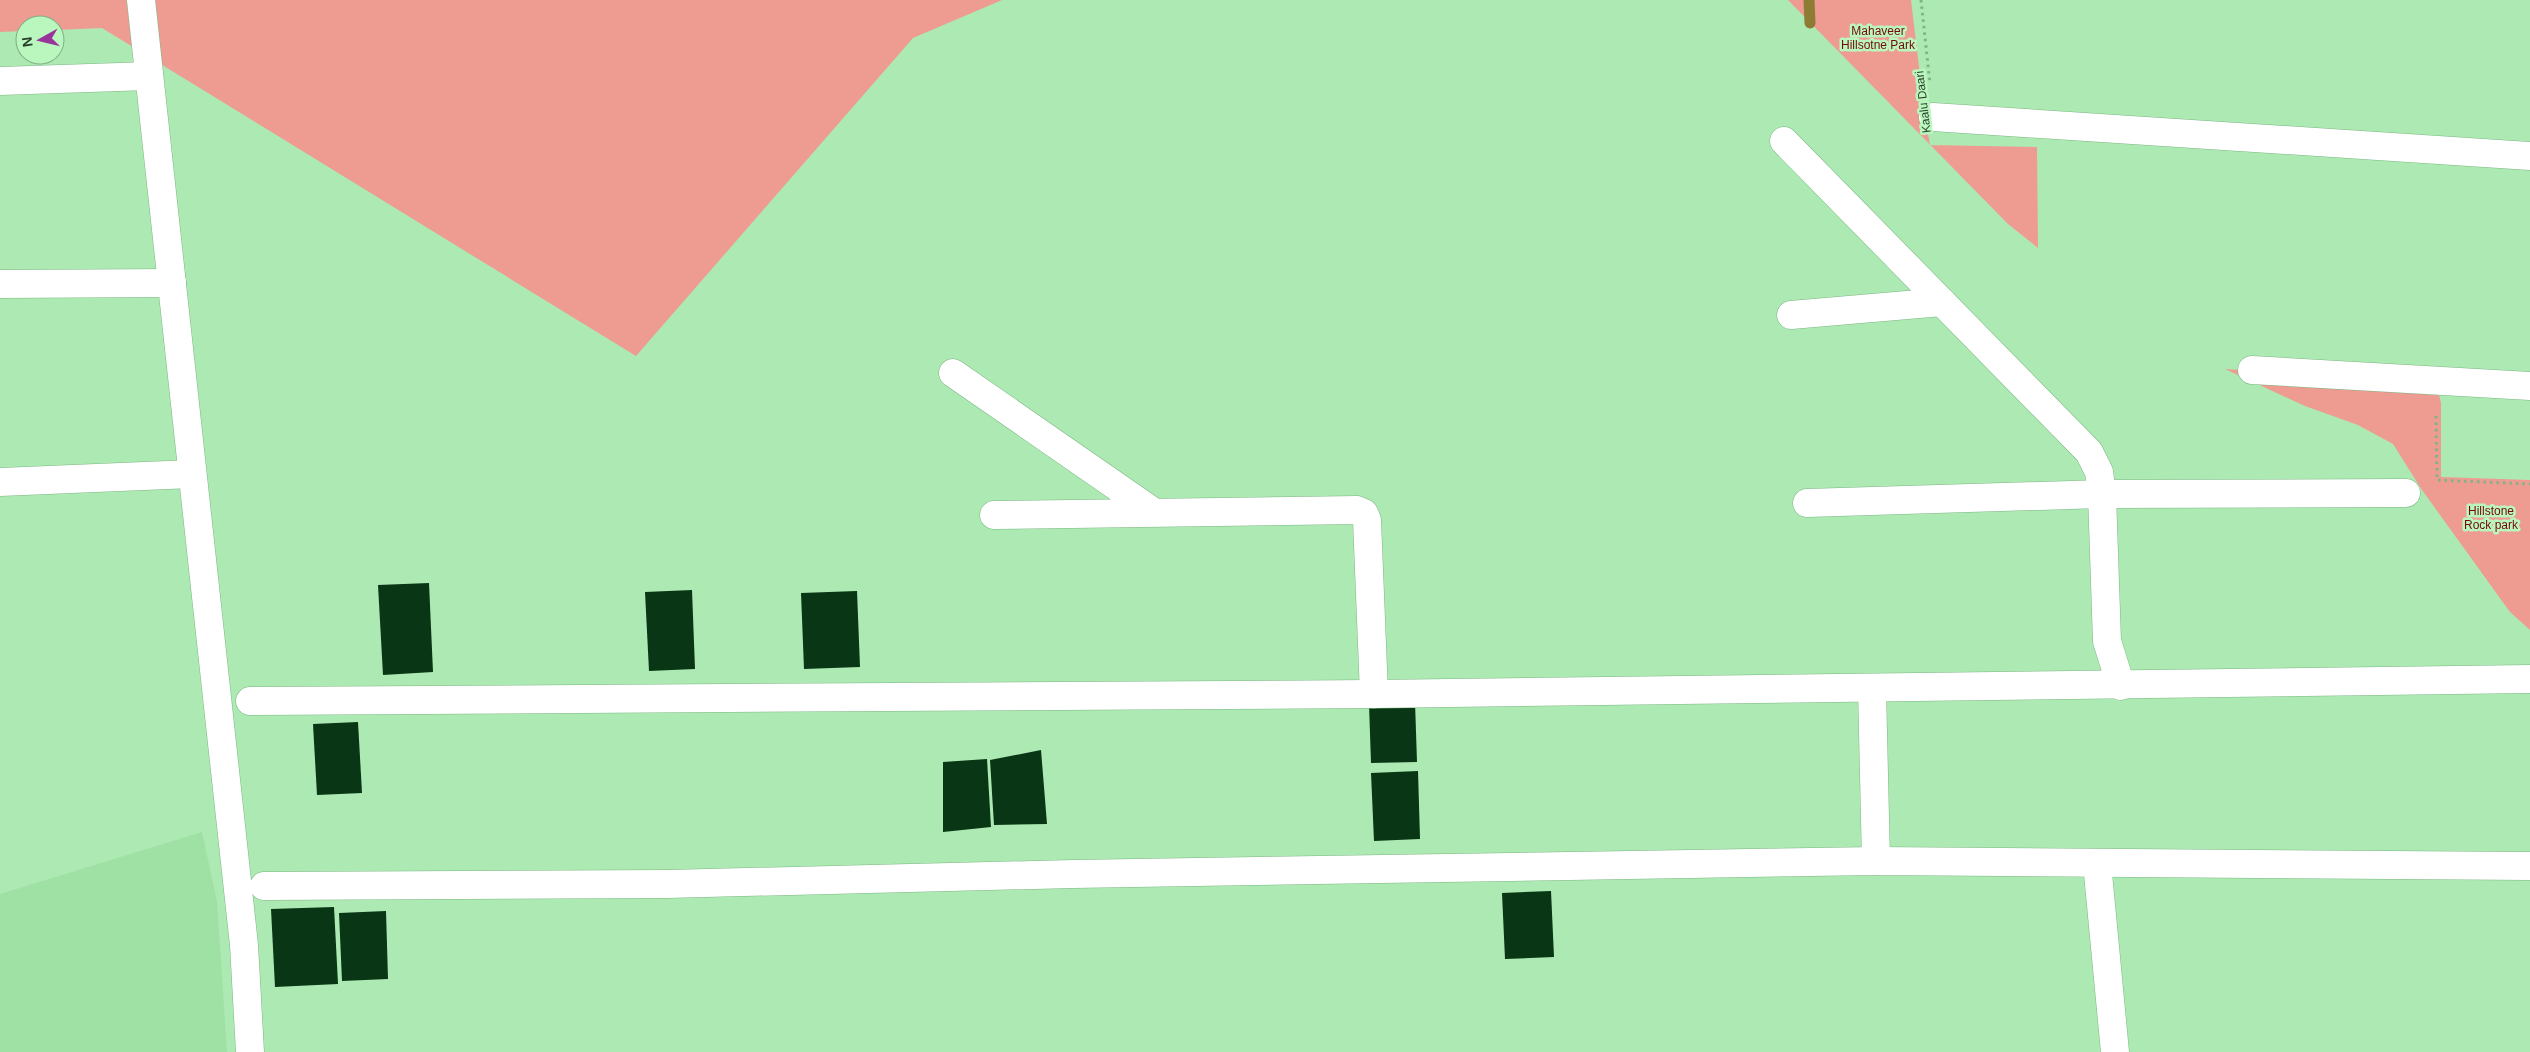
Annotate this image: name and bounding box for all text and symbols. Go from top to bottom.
north arrow [15,15,65,65]
park label: Mahaveer Hillsotne Park [1841,24,1916,52]
text: N [18,36,36,48]
street label: Kaalu Daari [1912,70,1934,134]
park label: Hillstone Rock park [2464,504,2519,532]

